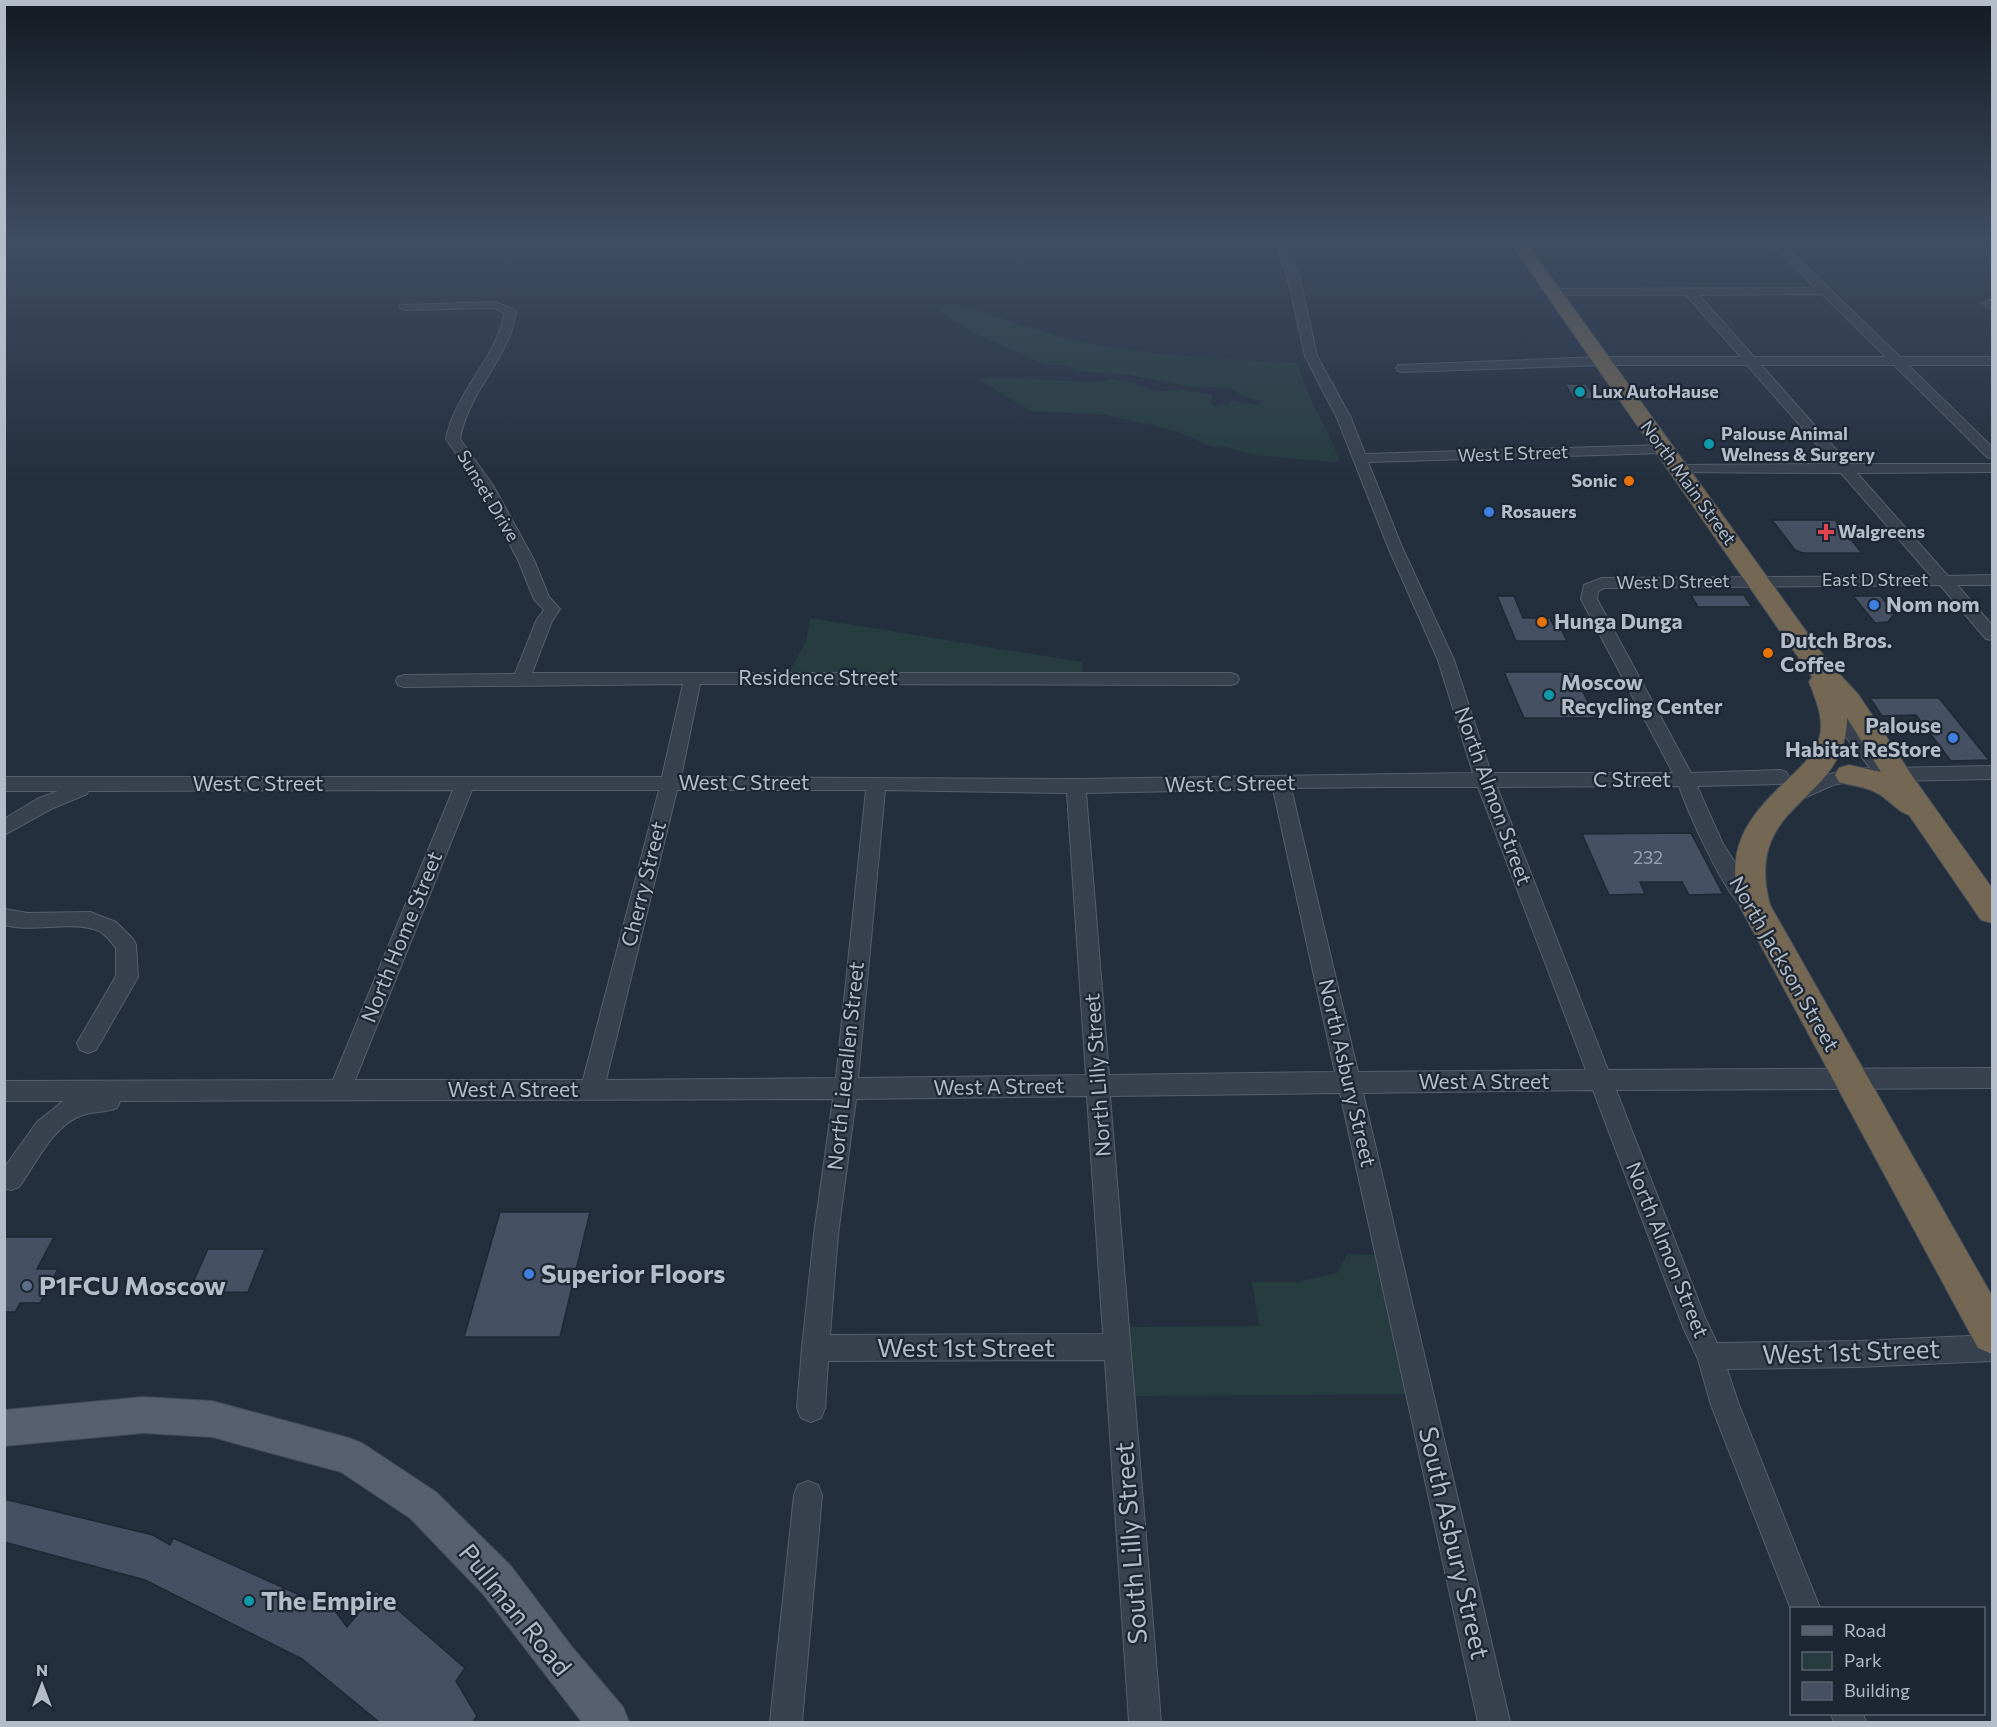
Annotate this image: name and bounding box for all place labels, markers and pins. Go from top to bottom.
place label: Lux AutoHause [1592,380,1719,402]
marker: Lux AutoHause [1573,385,1587,399]
place label: Palouse Animal Welness & Surgery [1721,422,1875,465]
marker: Palouse Animal Welness & Surgery [1702,437,1716,451]
place label: Sonic [1571,469,1617,491]
marker: Sonic [1622,474,1636,488]
place label: Rosauers [1501,500,1577,522]
marker: Rosauers [1482,505,1496,519]
place label: Walgreens [1838,520,1925,542]
marker: Walgreens [1819,525,1833,539]
place label: Nom nom [1886,591,1980,616]
marker: Nom nom [1867,598,1881,612]
place label: Hunga Dunga [1554,608,1682,633]
marker: Hunga Dunga [1535,615,1549,629]
place label: Dutch Bros. Coffee [1780,627,1892,676]
marker: Dutch Bros. Coffee [1761,646,1775,660]
place label: Moscow Recycling Center [1561,669,1723,718]
marker: Moscow Recycling Center [1542,688,1556,702]
place label: Palouse Habitat ReStore [1785,712,1941,761]
marker: Palouse Habitat ReStore [1946,731,1960,745]
place label: Superior Floors [541,1257,725,1288]
marker: Superior Floors [522,1267,536,1281]
place label: P1FCU Moscow [39,1269,226,1300]
marker: P1FCU Moscow [20,1279,34,1293]
place label: The Empire [261,1584,396,1615]
marker: The Empire [242,1594,256,1608]

